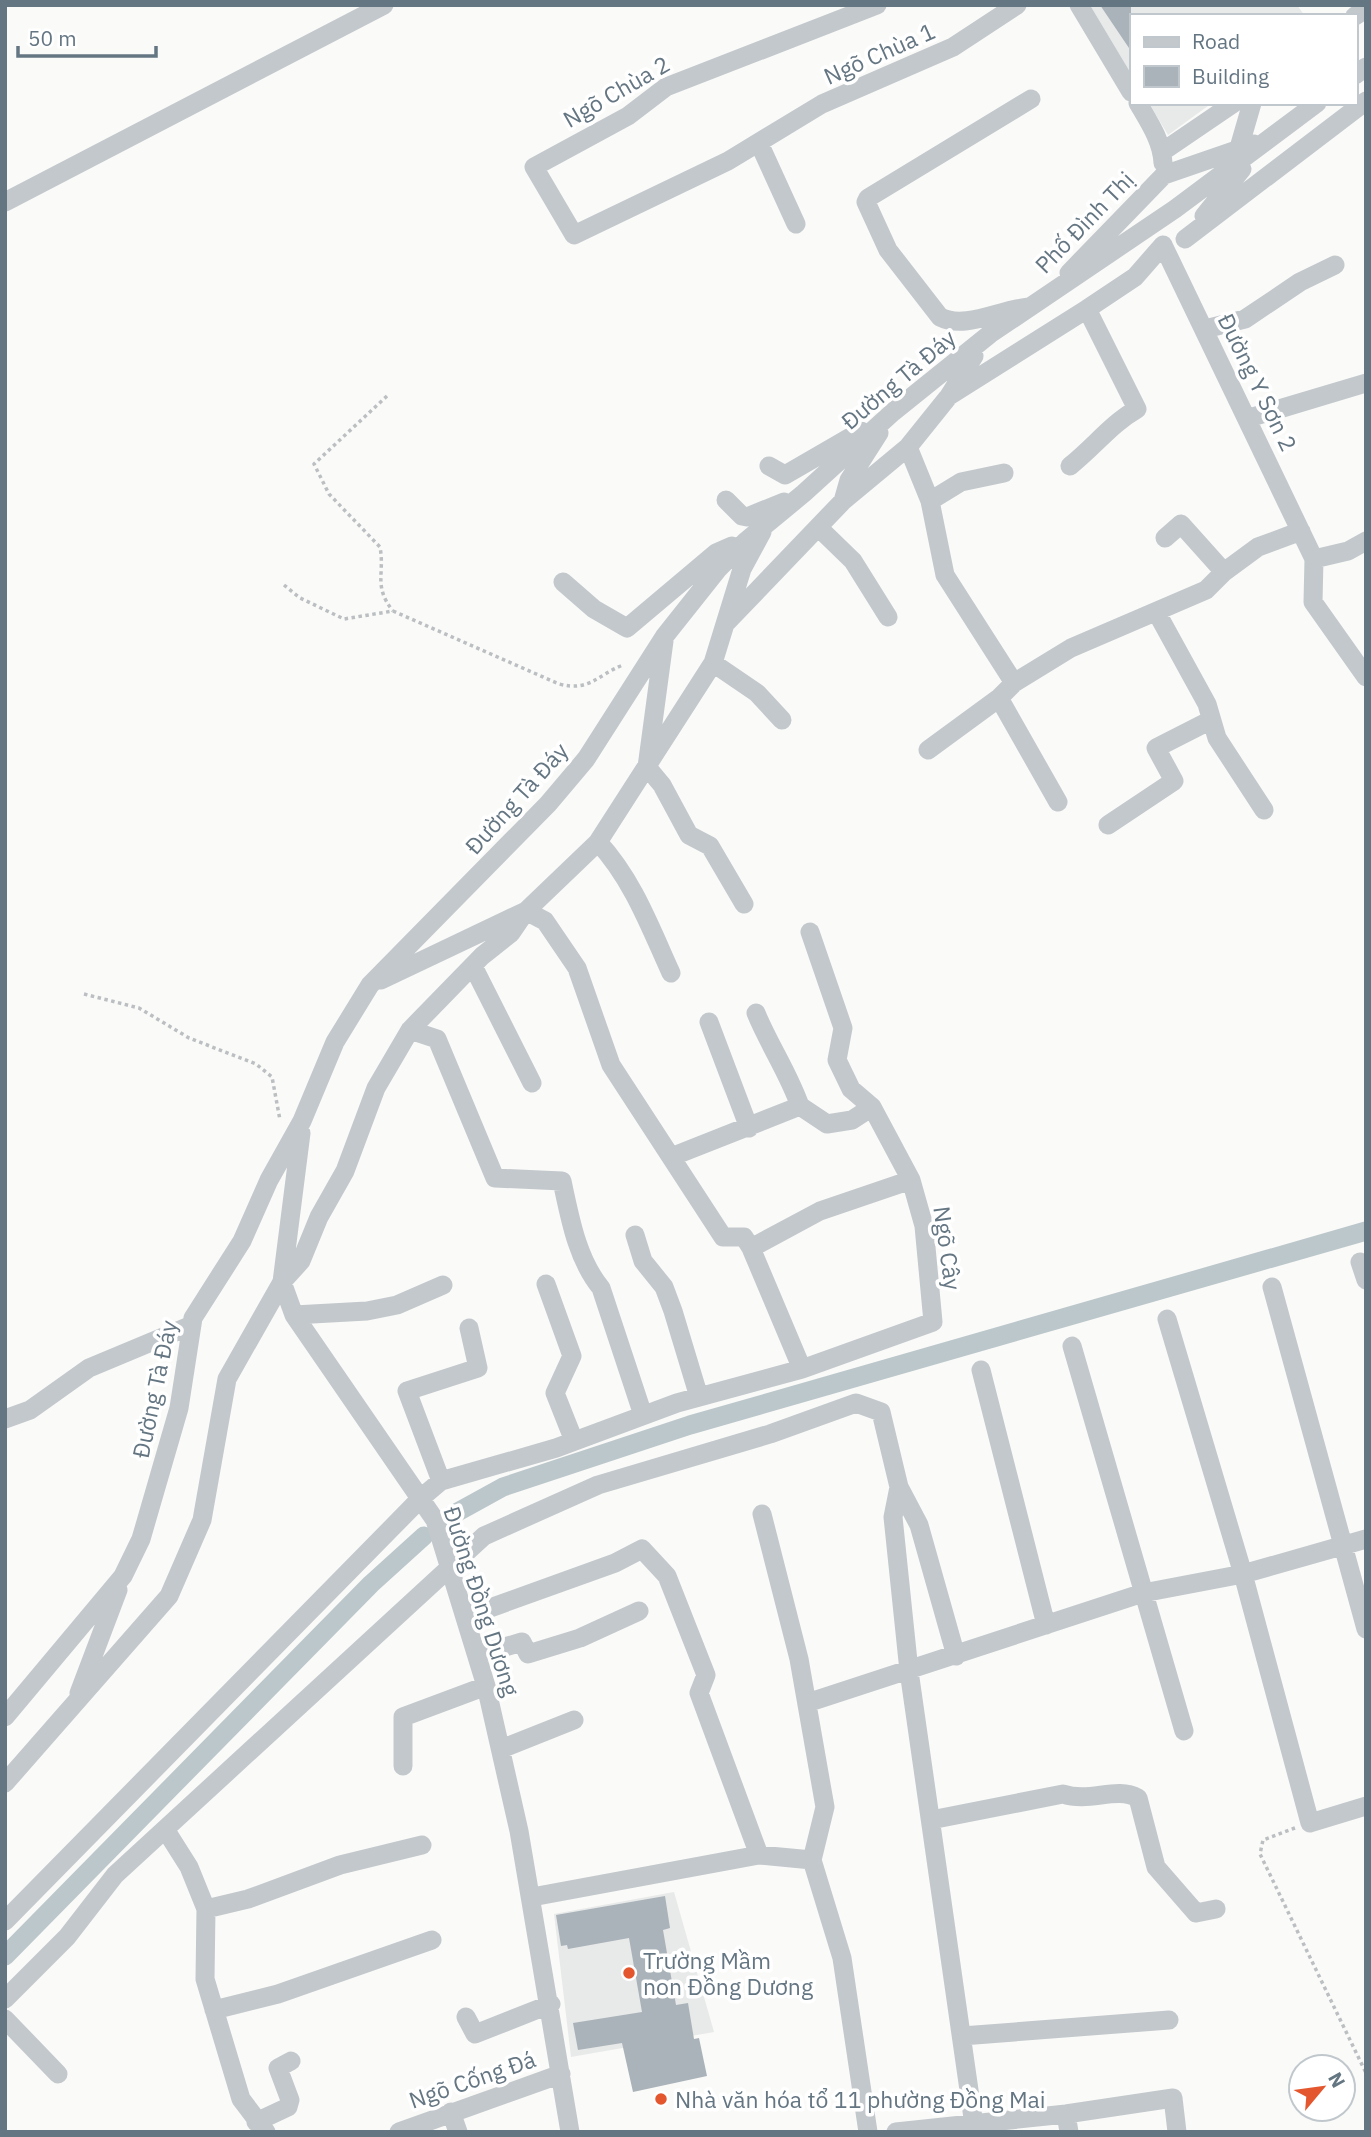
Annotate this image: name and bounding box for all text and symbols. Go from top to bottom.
scale bar [18,14,156,58]
legend [1130,14,1357,105]
street label: Ngõ Chùa 1 [819,15,939,91]
text: 50 m [28,24,77,52]
text: Road [1192,27,1240,55]
street label: Ngõ Chùa 2 [557,48,675,134]
text: Building [1192,62,1269,90]
street label: Phố Đình Thị [1028,165,1140,279]
street label: Đường Y Sơn 2 [1212,308,1304,456]
street label: Đường Tà Đáy [835,322,962,436]
street label: Đường Tà Đáy [458,735,574,860]
street label: Ngõ Cây [927,1204,969,1292]
street label: Đường Tà Đáy [125,1317,183,1461]
street label: Đường Đồng Dương [437,1502,527,1700]
place label: Trường Mầm non Đồng Dương [643,1945,813,2001]
marker: Trường Mầm non Đồng Dương [621,1965,637,1981]
street label: Ngõ Cống Đá [405,2043,539,2115]
north arrow [1287,2053,1357,2123]
text: N [1323,2068,1351,2092]
place label: Nhà văn hóa tổ 11 phường Đồng Mai [675,2084,1046,2114]
marker: Nhà văn hóa tổ 11 phường Đồng Mai [653,2091,669,2107]

